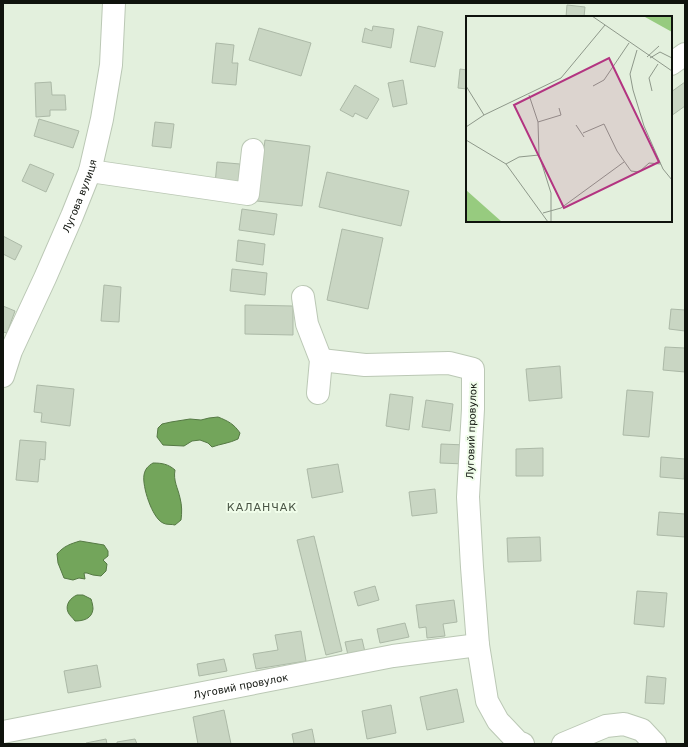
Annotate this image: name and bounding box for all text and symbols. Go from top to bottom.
inset map [466,16,672,222]
street label: Лугова вулиця [61,158,99,234]
street label: Луговий провулок [464,383,479,479]
district label: КАЛАНЧАК [227,501,297,514]
street label: Луговий провулок [192,672,289,701]

